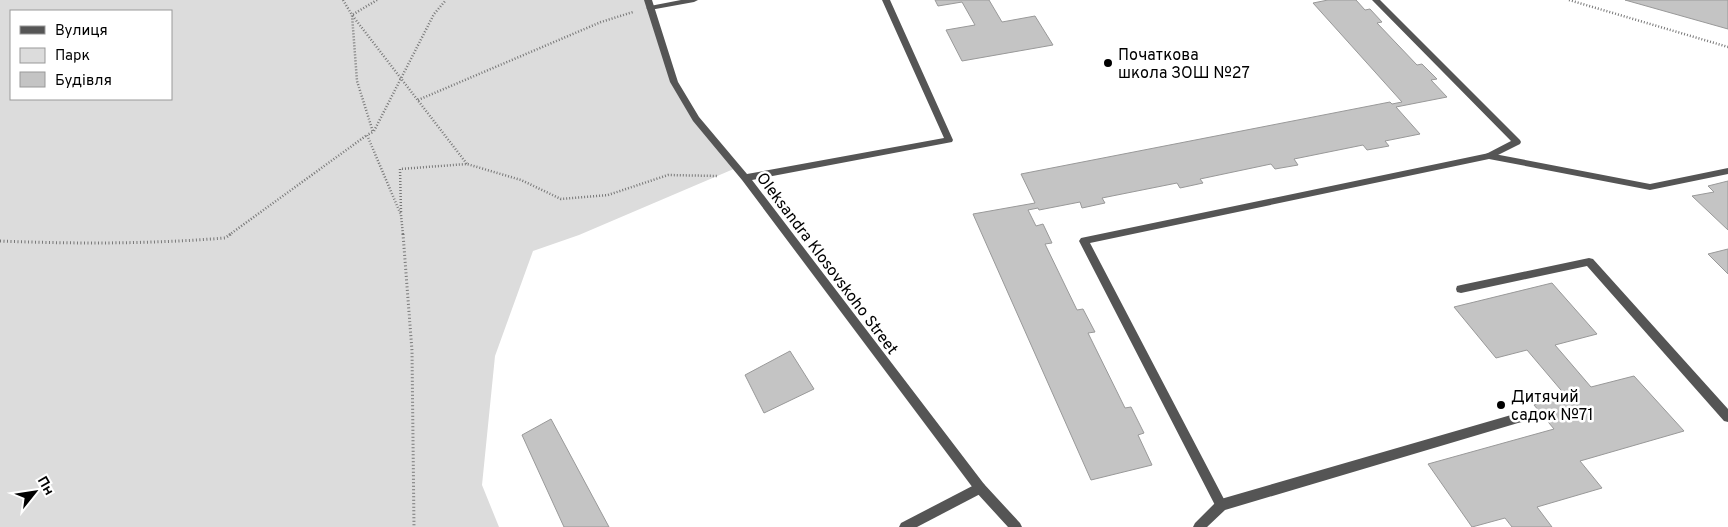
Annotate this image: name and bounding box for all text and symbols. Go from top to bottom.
legend [10,10,172,100]
text: Вулиця [55,22,108,41]
place label: Початкова школа ЗОШ №27 [1118,46,1250,84]
text: Парк [55,47,90,66]
marker: Початкова школа ЗОШ №27 [1102,57,1114,69]
text: Будівля [55,72,112,91]
street label: Oleksandra Klosovskoho Street [751,169,901,359]
place label: Дитячий садок №71 [1511,388,1593,426]
marker: Дитячий садок №71 [1495,399,1507,411]
north arrow [10,467,60,517]
text: Пн [33,474,57,499]

